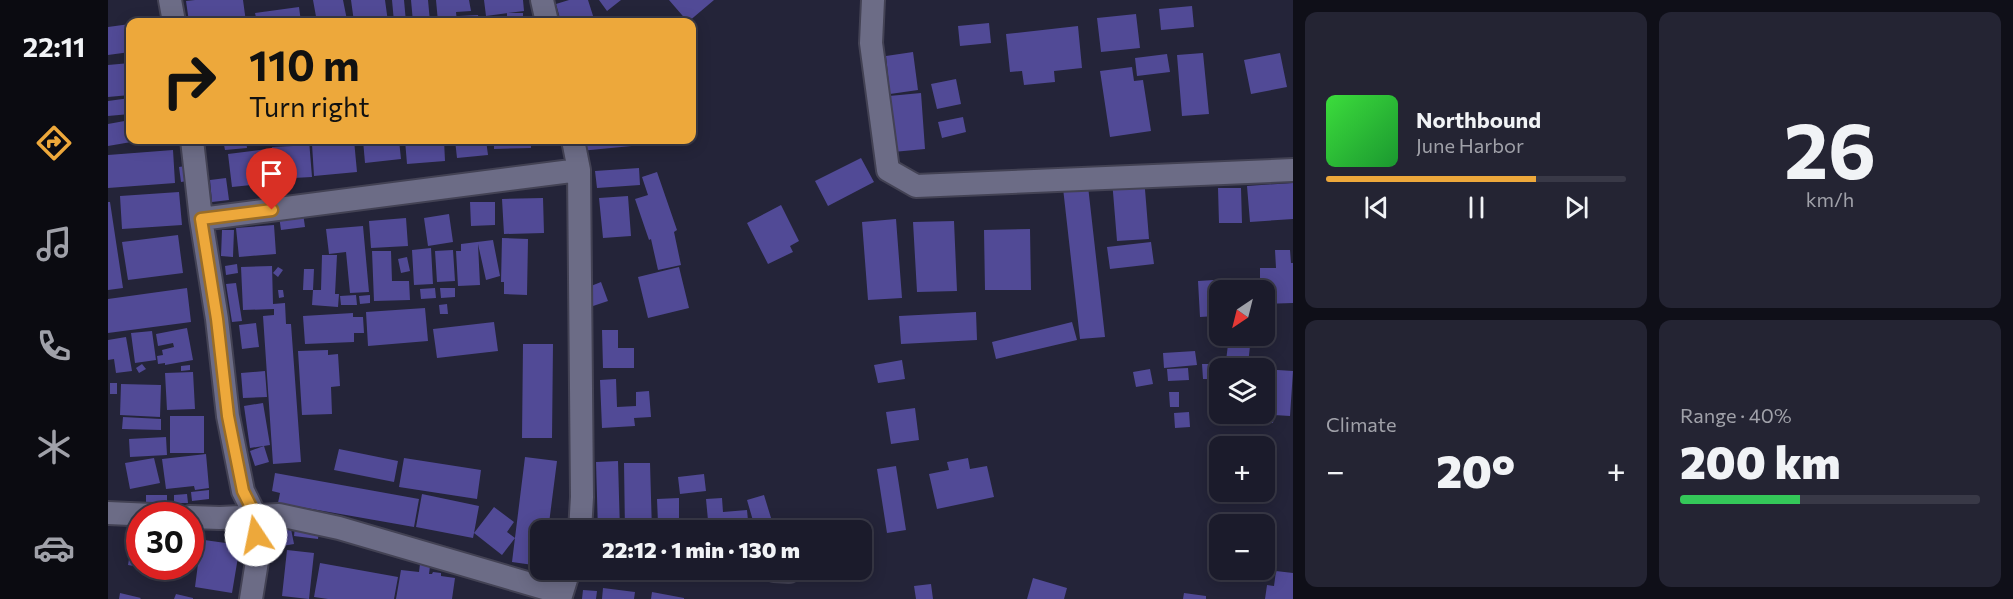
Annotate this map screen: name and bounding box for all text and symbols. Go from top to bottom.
text: 22:11 [23,30,85,63]
text: 110 m [249,38,360,90]
icon: right [150,42,228,120]
text: Turn right [249,90,369,123]
text: 26 [1784,100,1876,195]
text: Northbound [1416,106,1541,133]
icon: directions [33,122,75,164]
text: June Harbor [1416,133,1524,157]
pin [246,148,297,210]
icon: arrive [255,157,288,190]
text: km/h [1806,187,1854,211]
icon: previous [1360,191,1393,224]
icon: pause [1460,191,1493,224]
icon: next [1560,191,1593,224]
icon: music [33,223,75,265]
north arrow [1209,280,1275,346]
map controls [1209,280,1275,580]
icon: phone [33,325,75,367]
button: layers [1209,358,1275,424]
text: Range · 40% [1680,403,1792,427]
text: Climate [1326,412,1396,436]
icon: climate [33,426,75,468]
text: 200 km [1680,433,1841,488]
button: + [1209,436,1275,502]
text: 20° [1436,442,1515,497]
text: − [1326,449,1345,490]
text: + [1607,449,1626,490]
speed limit sign: 30 [126,502,204,580]
position arrow [224,503,288,567]
button: − [1209,514,1275,580]
icon: car [33,527,75,569]
text: 22:12 · 1 min · 130 m [602,536,800,563]

